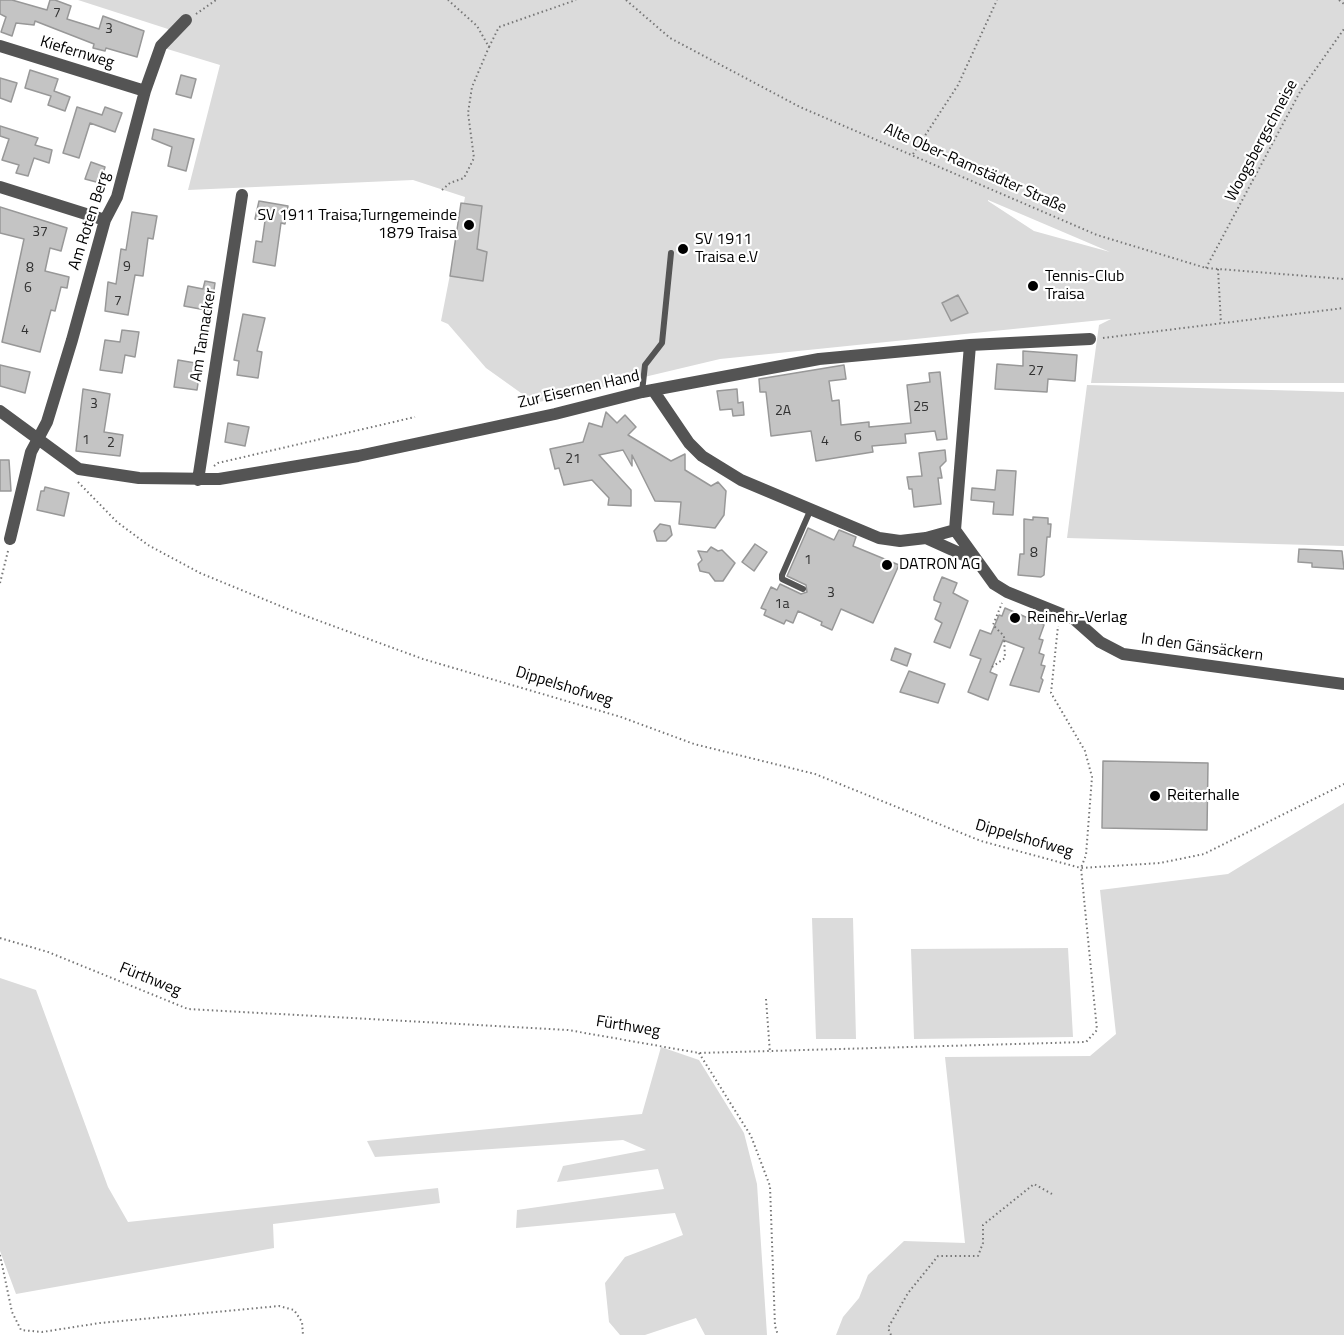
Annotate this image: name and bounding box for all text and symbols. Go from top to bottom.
house number: 7 [53,6,61,22]
house number: 3 [105,22,113,38]
street label: Kiefernweg [38,33,116,73]
street label: Woogsbergschneise [1222,77,1302,205]
street label: Alte Ober-Ramstädter Straße [881,120,1069,218]
street label: Am Roten Berg [65,170,115,272]
place label: SV 1911 Traisa;Turngemeinde 1879 Traisa [258,206,457,244]
marker: SV 1911 Traisa;Turngemeinde 1879 Traisa [462,218,476,232]
house number: 37 [32,225,48,241]
place label: SV 1911 Traisa e.V [695,230,758,268]
marker: SV 1911 Traisa e.V [676,242,690,256]
house number: 9 [123,260,131,276]
house number: 8 [26,261,34,277]
place label: Tennis-Club Traisa [1045,267,1124,305]
marker: Tennis-Club Traisa [1026,279,1040,293]
house number: 6 [24,281,32,297]
street label: Am Tannacker [187,287,221,383]
house number: 7 [114,294,122,310]
house number: 4 [21,323,29,339]
house number: 27 [1028,364,1044,380]
street label: Zur Eisernen Hand [516,367,642,413]
house number: 3 [90,397,98,413]
house number: 25 [913,400,929,416]
house number: 2A [775,404,791,420]
house number: 6 [854,430,862,446]
house number: 1 [82,433,90,449]
house number: 4 [821,434,829,450]
house number: 2 [107,436,115,452]
house number: 21 [565,452,581,468]
house number: 8 [1030,546,1038,562]
house number: 1 [804,553,812,569]
place label: DATRON AG [899,555,980,575]
marker: DATRON AG [880,558,894,572]
house number: 3 [827,586,835,602]
house number: 1a [775,597,789,613]
place label: Reinehr-Verlag [1027,608,1127,628]
marker: Reinehr-Verlag [1008,611,1022,625]
street label: In den Gänsäckern [1140,630,1264,666]
street label: Dippelshofweg [513,663,615,711]
place label: Reiterhalle [1167,786,1240,806]
marker: Reiterhalle [1148,789,1162,803]
street label: Dippelshofweg [973,816,1075,862]
street label: Fürthweg [116,959,184,1001]
street label: Fürthweg [595,1012,661,1042]

